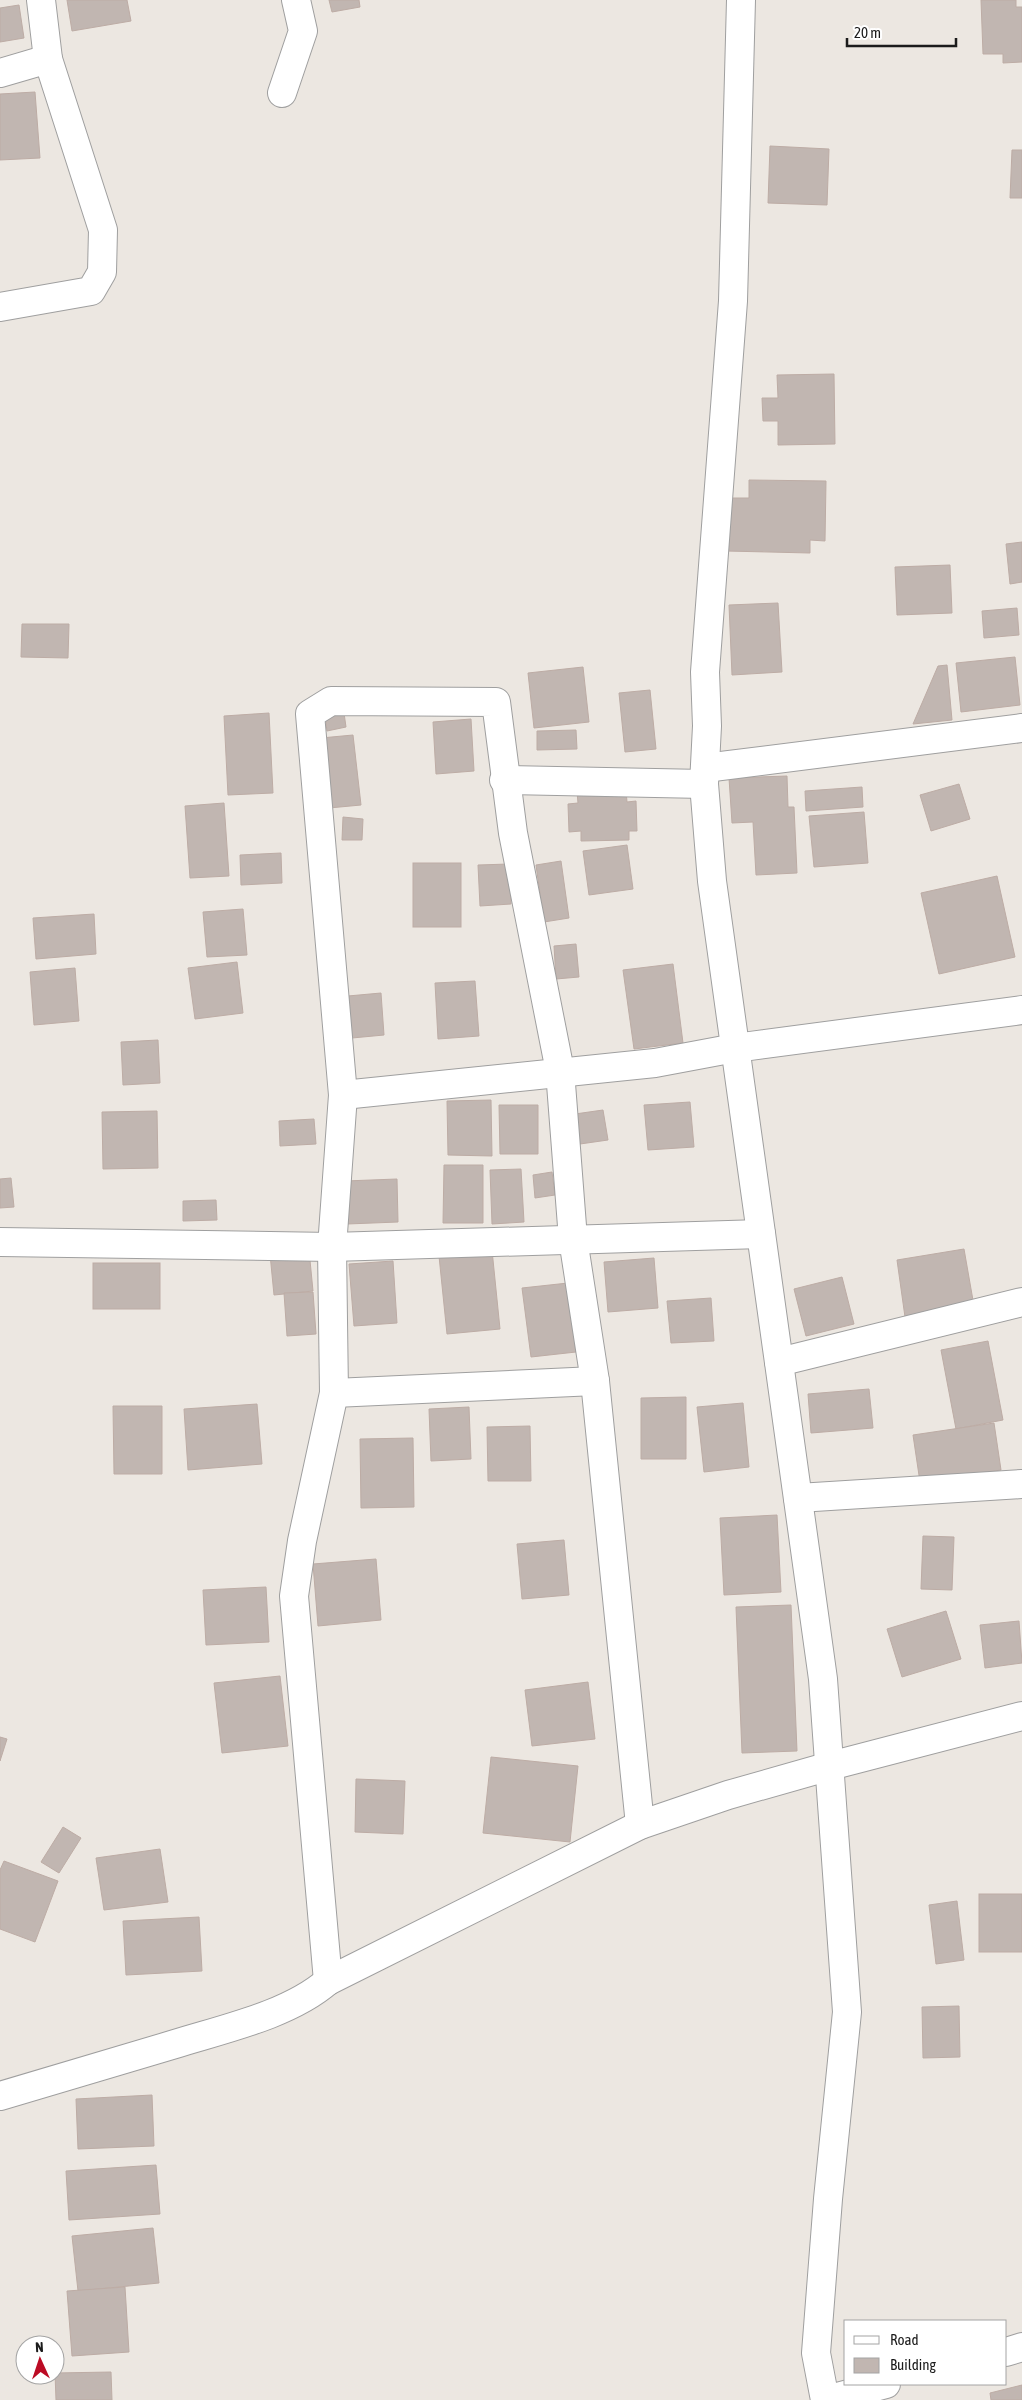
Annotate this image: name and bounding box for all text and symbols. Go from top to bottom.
scale bar [847,15,956,47]
text: 20 m [854,24,881,41]
legend [844,2320,1007,2385]
text: Road [890,2331,919,2348]
north arrow [15,2335,65,2385]
text: N [35,2339,44,2355]
text: Building [890,2356,936,2373]

